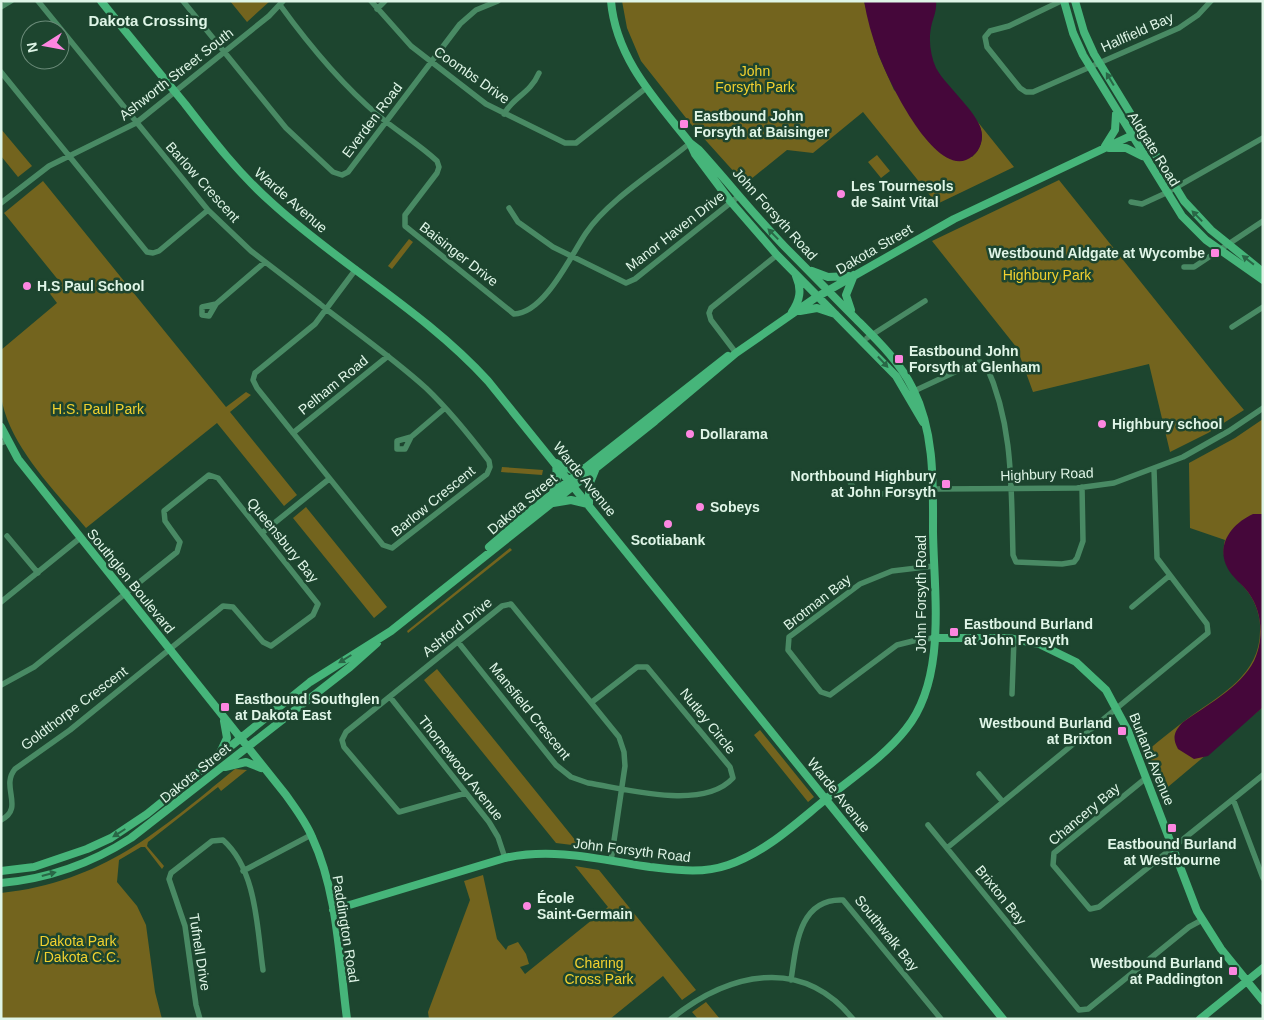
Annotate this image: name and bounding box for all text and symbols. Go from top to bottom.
street label: Hallfield Bay [1098,9,1176,55]
district label: Dakota Crossing [88,12,208,29]
north arrow [20,20,70,70]
street label: Ashworth Street South [116,25,236,123]
text: N [23,41,41,54]
street label: Coombs Drive [431,43,513,107]
park label: John Forsyth Park [715,63,796,95]
one-way arrow [1106,73,1115,86]
street label: Everden Road [339,79,405,161]
place label: Eastbound John Forsyth at Baisinger [694,108,830,140]
street label: Aldgate Road [1125,109,1183,189]
marker: Eastbound John Forsyth at Baisinger [678,118,690,130]
street label: Barlow Crescent [163,138,243,226]
street label: Warde Avenue [251,164,331,236]
street label: John Forsyth Road [729,165,821,263]
place label: Les Tournesols de Saint Vital [851,178,954,210]
street label: Manor Haven Drive [623,187,728,274]
marker: Les Tournesols de Saint Vital [835,188,847,200]
one-way arrow [1192,211,1204,223]
street label: Baisinger Drive [417,218,501,290]
street label: Dakota Street [833,221,915,277]
one-way arrow [767,228,779,240]
place label: Westbound Aldgate at Wycombe [988,245,1205,261]
marker: Westbound Aldgate at Wycombe [1209,247,1221,259]
one-way arrow [1242,255,1255,266]
park label: Highbury Park [1003,267,1092,283]
place label: H.S Paul School [37,278,144,294]
marker: H.S Paul School [21,280,33,292]
place label: Eastbound John Forsyth at Glenham [909,343,1040,375]
street label: Pelham Road [295,352,371,418]
marker: Eastbound John Forsyth at Glenham [893,353,905,365]
one-way arrow [877,356,889,368]
park label: H.S. Paul Park [52,401,145,417]
place label: Highbury school [1112,416,1222,432]
marker: Highbury school [1096,418,1108,430]
place label: Dollarama [700,426,768,442]
marker: Dollarama [684,428,696,440]
street label: Warde Avenue [550,439,620,520]
street label: Barlow Crescent [388,462,478,540]
street label: Highbury Road [1000,464,1094,484]
place label: Northbound Highbury at John Forsyth [791,468,936,500]
street label: Dakota Street [484,470,560,538]
marker: Northbound Highbury at John Forsyth [940,478,952,490]
street label: Queensbury Bay [244,494,322,586]
place label: Sobeys [710,499,760,515]
marker: Sobeys [694,501,706,513]
marker: Scotiabank [662,518,674,530]
street label: Southglen Boulevard [84,525,178,637]
place label: Scotiabank [631,532,706,548]
street label: John Forsyth Road [913,535,929,653]
street label: Brotman Bay [780,571,854,633]
street label: Ashford Drive [419,594,495,660]
place label: Eastbound Burland at John Forsyth [964,616,1093,648]
marker: Eastbound Burland at John Forsyth [948,626,960,638]
one-way arrow [338,654,352,663]
street label: Mansfield Crescent [486,659,574,763]
street label: Goldthorpe Crescent [18,663,130,753]
street label: Nutley Circle [677,685,739,757]
place label: Eastbound Southglen at Dakota East [235,691,380,723]
marker: Eastbound Southglen at Dakota East [219,701,231,713]
street label: Burland Avenue [1126,710,1178,808]
street label: Thornewood Avenue [415,713,507,824]
place label: Westbound Burland at Brixton [979,715,1112,747]
marker: Westbound Burland at Brixton [1116,725,1128,737]
street label: Dakota Street [157,740,233,806]
street label: Warde Avenue [804,755,874,836]
street label: Chancery Bay [1045,780,1123,848]
marker: Eastbound Burland at Westbourne [1166,822,1178,834]
one-way arrow [112,828,126,837]
street label: John Forsyth Road [572,835,692,865]
place label: Eastbound Burland at Westbourne [1107,836,1237,868]
street label: Brixton Bay [972,862,1030,928]
one-way arrow [42,870,57,878]
street label: Paddington Road [330,874,362,984]
place label: École Saint-Germain [537,890,633,922]
street label: Southwalk Bay [852,892,922,974]
marker: École Saint-Germain [521,900,533,912]
street label: Tufnell Drive [186,912,214,992]
park label: Dakota Park / Dakota C.C. [36,933,120,965]
park label: Charing Cross Park [564,955,635,987]
place label: Westbound Burland at Paddington [1090,955,1223,987]
marker: Westbound Burland at Paddington [1227,965,1239,977]

